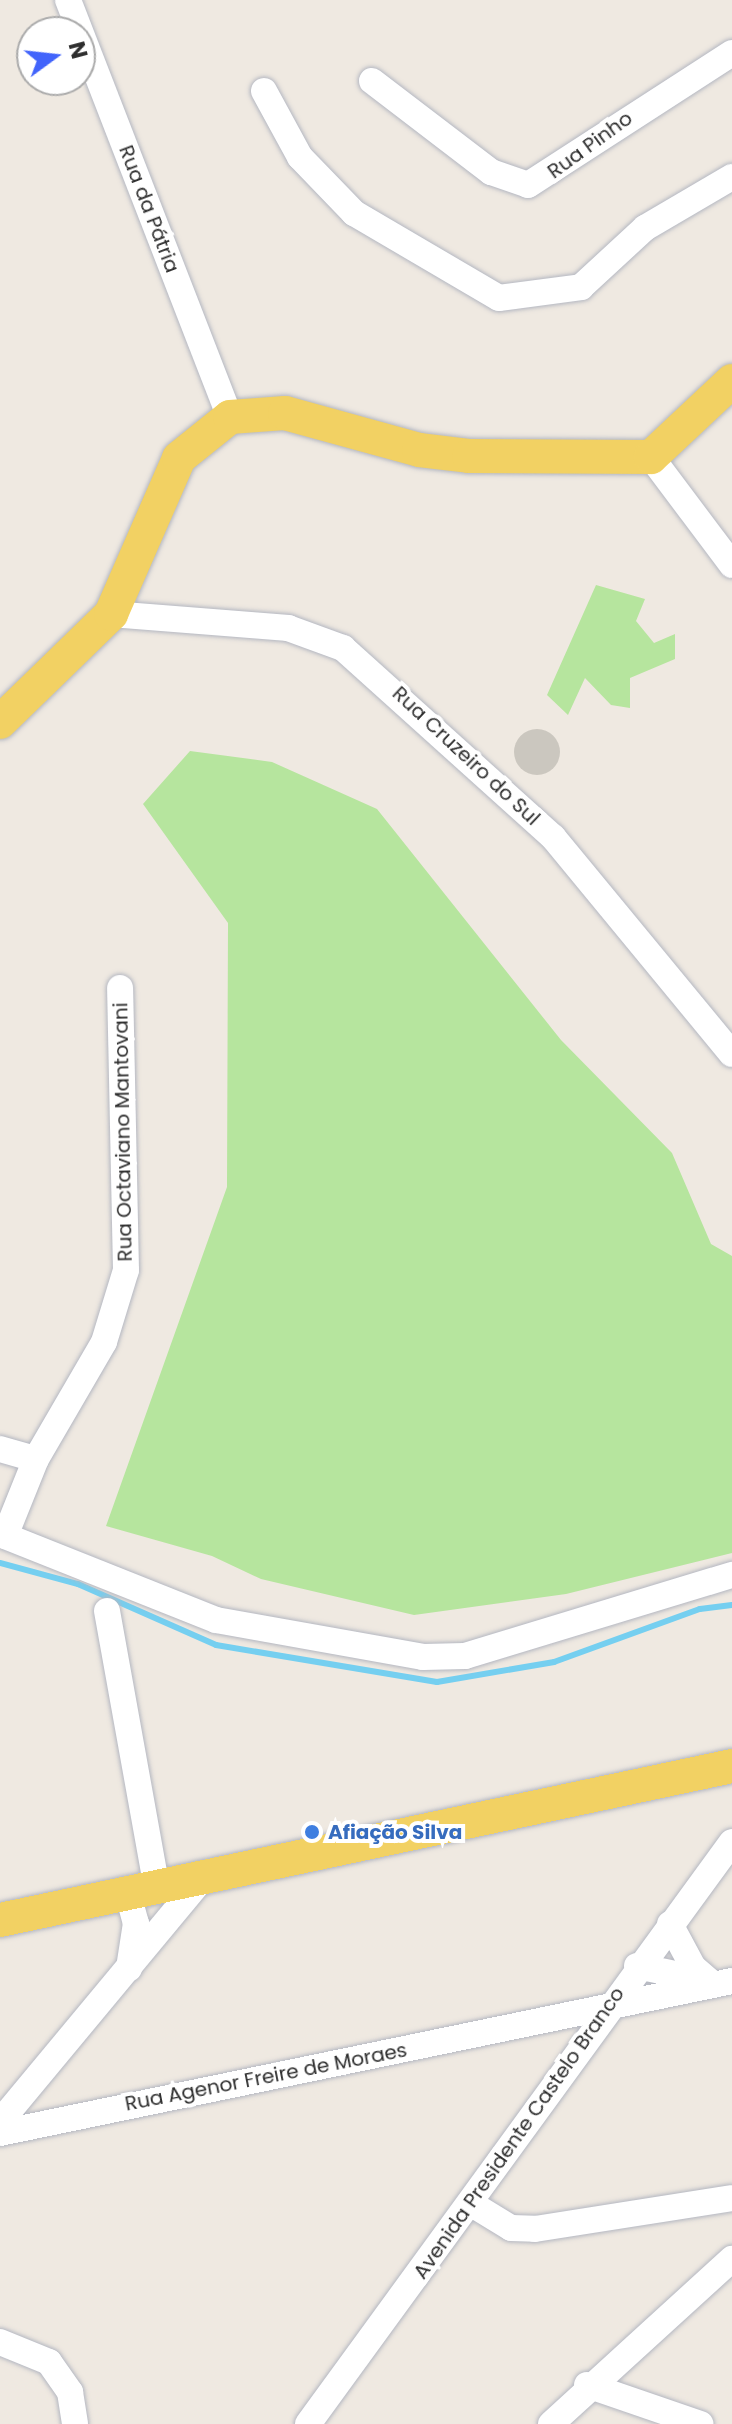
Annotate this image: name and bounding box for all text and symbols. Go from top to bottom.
north arrow [16,16,96,96]
text: N [61,38,95,62]
street label: Rua Pinho [543,106,637,184]
street label: Rua da Pátria [114,142,184,276]
street label: Rua Cruzeiro do Sul [387,682,545,830]
street label: Rua Octaviano Mantovani [109,1002,137,1262]
place label: Afiação Silva [328,1820,462,1844]
marker: Afiação Silva [303,1823,321,1841]
street label: Avenida Presidente Castelo Branco [409,1982,629,2284]
street label: Rua Agenor Freire de Moraes [123,2038,409,2116]

